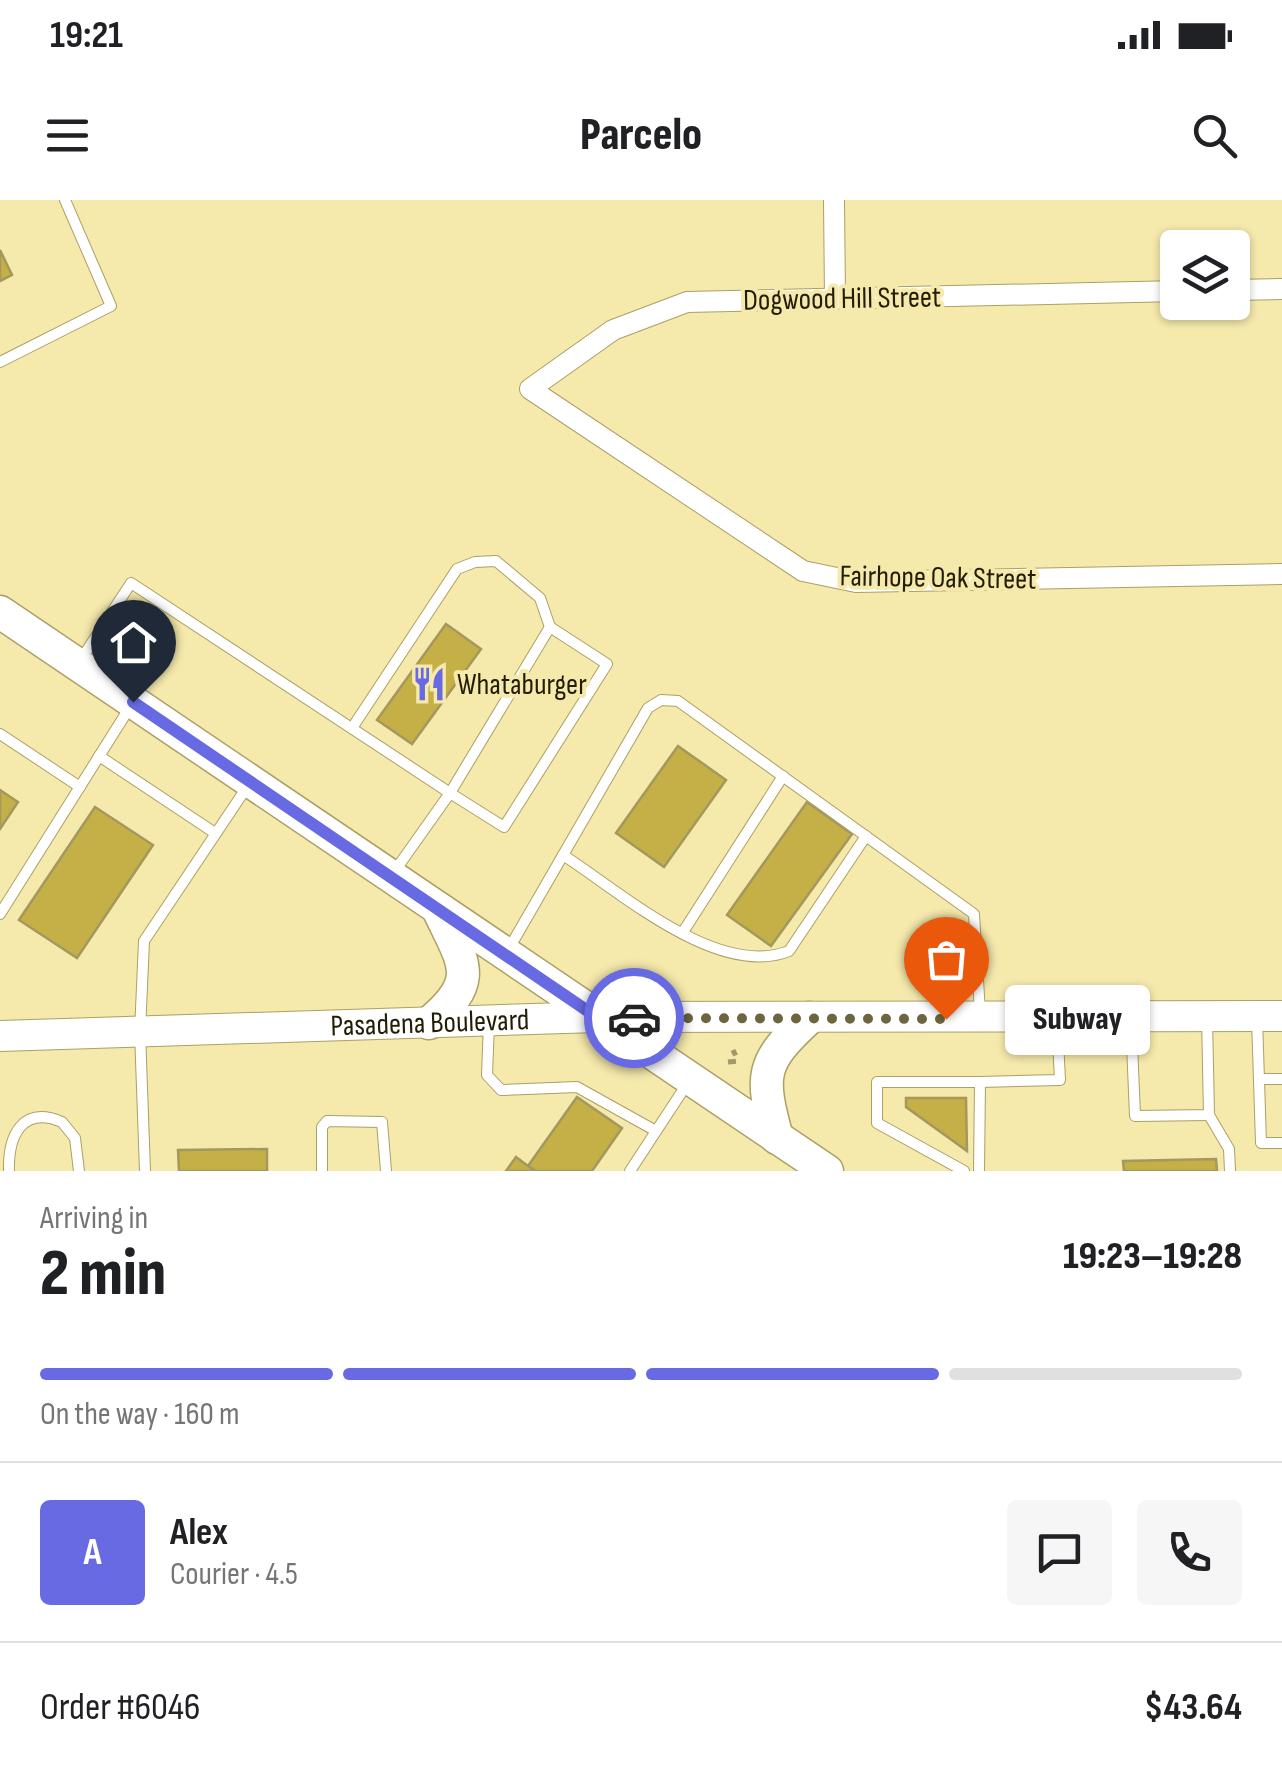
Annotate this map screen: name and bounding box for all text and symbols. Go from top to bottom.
text: 19:21 [50,13,123,58]
icon: menu [40,108,95,163]
text: Parcelo [580,108,702,163]
icon: search [1187,108,1242,163]
map controls [1160,230,1250,320]
button: layers [1160,230,1250,320]
street label: Dogwood Hill Street [743,279,941,319]
street label: Fairhope Oak Street [839,558,1037,598]
pin [91,600,176,703]
icon: home [106,615,161,670]
restaurant icon: Whataburger [410,665,448,703]
place label: Whataburger [457,667,587,703]
pin [904,917,989,1020]
icon: bag [919,932,974,987]
courier [584,968,684,1068]
callout: Subway [1006,984,1151,1054]
icon: car [607,991,662,1046]
text: Subway [1033,1000,1122,1039]
street label: Pasadena Boulevard [330,1002,530,1044]
text: Arriving in [40,1199,148,1238]
text: 19:23–19:28 [1063,1234,1242,1279]
text: 2 min [40,1236,166,1314]
text: On the way · 160 m [40,1395,239,1434]
button: chat [1007,1500,1112,1605]
button: phone [1137,1500,1242,1605]
text: Alex [170,1510,228,1555]
text: A [83,1530,102,1575]
text: Courier · 4.5 [170,1555,298,1594]
text: Order #6046 [40,1685,201,1730]
text: $43.64 [1144,1685,1242,1730]

